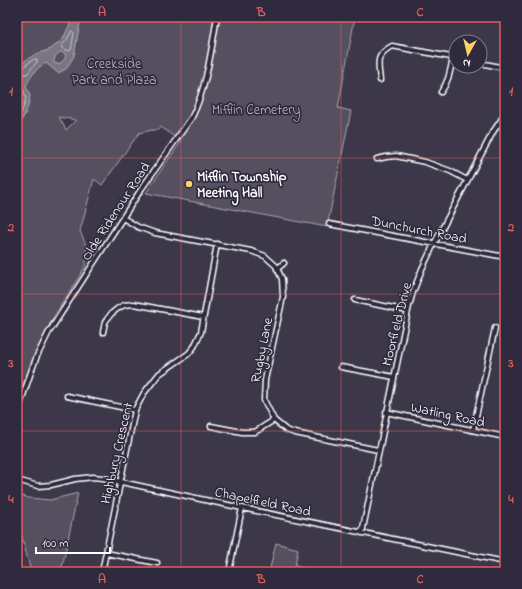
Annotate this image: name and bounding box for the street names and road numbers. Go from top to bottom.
street label: Olde Ridenour Road [76,158,156,265]
street label: Dunchurch Road [368,211,469,250]
street label: Moorfield Drive [377,280,418,368]
street label: Rugby Lane [246,315,280,385]
street label: Watling Road [409,397,487,435]
street label: Highbury Crescent [96,400,140,506]
street label: Chapelfield Road [213,482,313,523]

